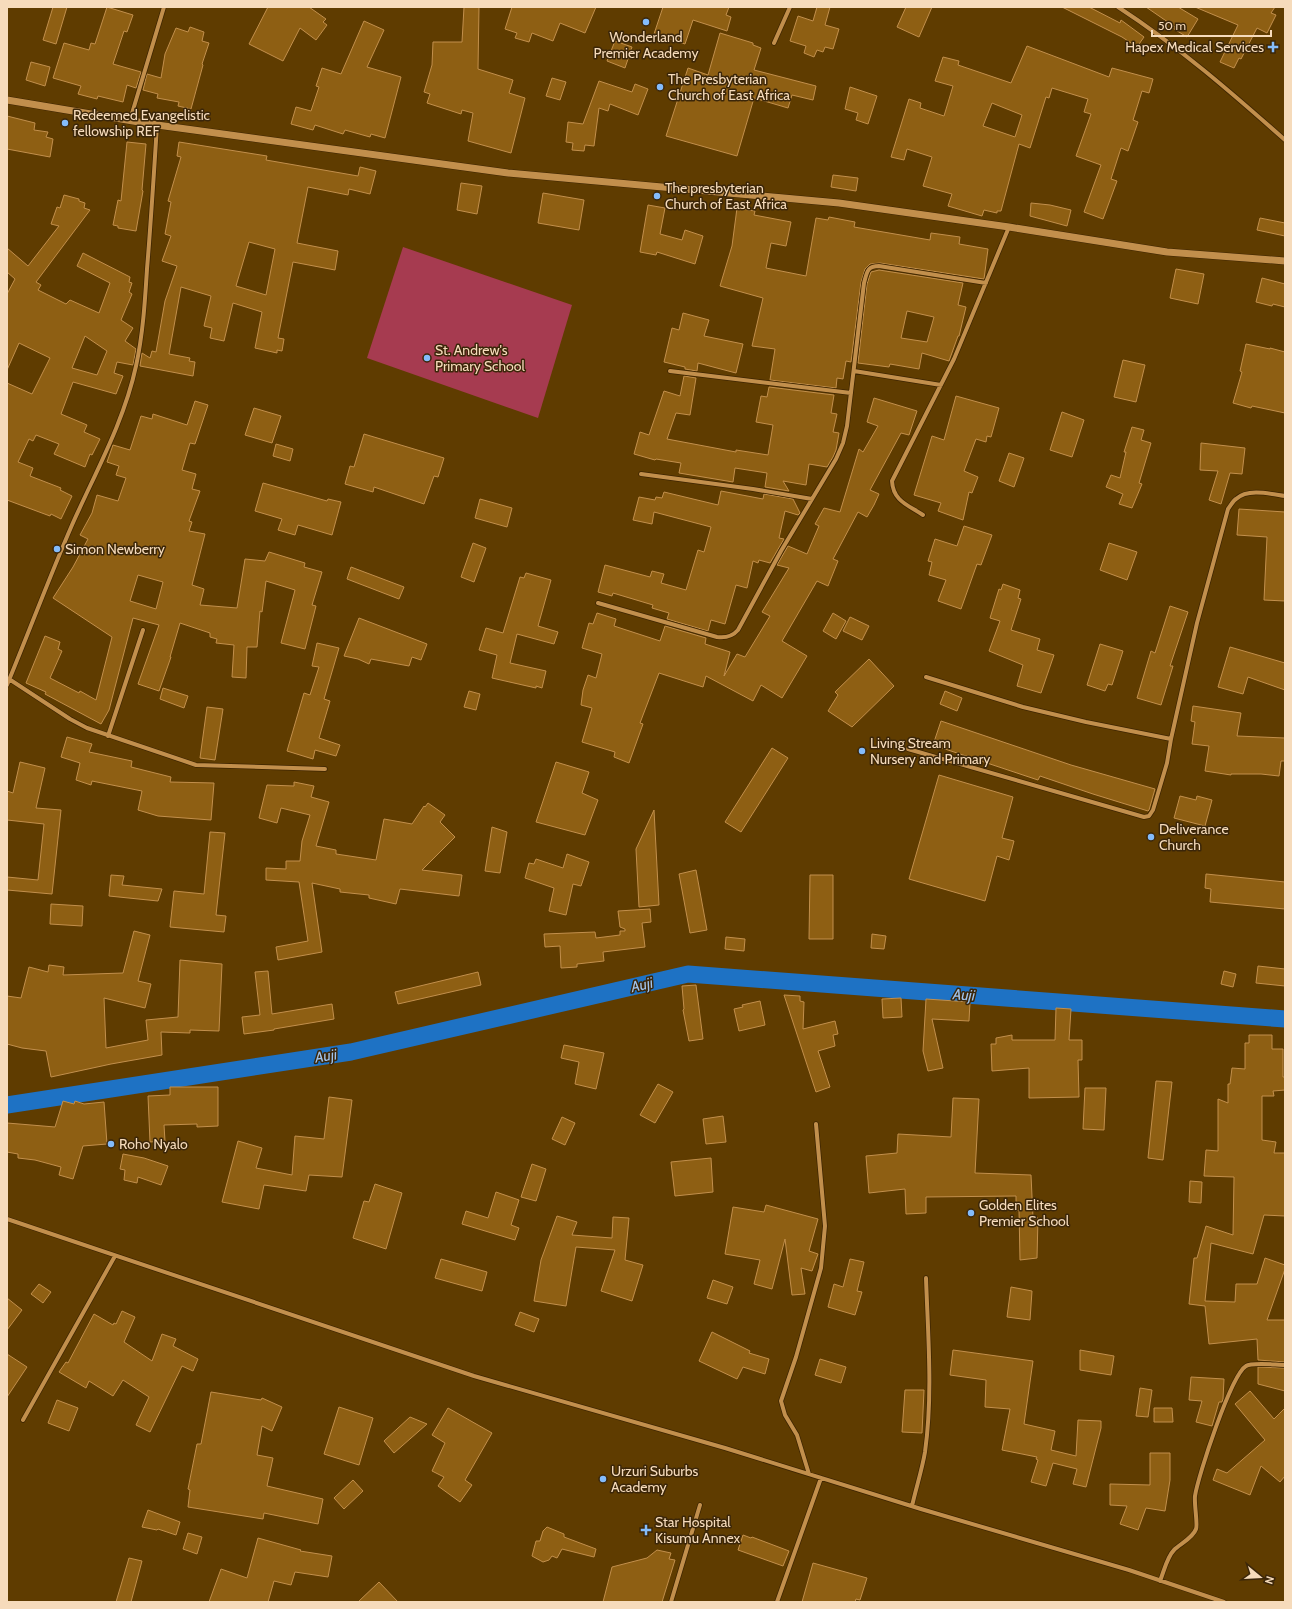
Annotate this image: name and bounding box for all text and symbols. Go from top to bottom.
scale bar [1152,12,1271,38]
marker: Wonderland Premier Academy [641,17,651,27]
text: 50 m [1158,18,1186,33]
place label: Wonderland Premier Academy [594,28,698,62]
place label: Hapex Medical Services [1125,38,1264,56]
marker: Hapex Medical Services [1267,41,1279,53]
place label: The Presbyterian Church of East Africa [668,70,790,104]
marker: The Presbyterian Church of East Africa [655,82,665,92]
place label: Redeemed Evangelistic fellowship REF [73,106,210,140]
marker: Redeemed Evangelistic fellowship REF [60,118,70,128]
place label: The presbyterian Church of East Africa [665,179,787,213]
marker: The presbyterian Church of East Africa [652,191,662,201]
place label: St. Andrew's Primary School [435,341,525,375]
marker: St. Andrew's Primary School [422,353,432,363]
place label: Simon Newberry [65,540,165,558]
marker: Simon Newberry [52,544,62,554]
place label: Living Stream Nursery and Primary [870,734,990,768]
marker: Living Stream Nursery and Primary [857,746,867,756]
place label: Deliverance Church [1159,820,1229,854]
marker: Deliverance Church [1146,832,1156,842]
water label: Auji [628,974,656,996]
water label: Auji [951,985,976,1005]
water label: Auji [313,1045,339,1067]
place label: Roho Nyalo [119,1135,188,1153]
marker: Roho Nyalo [106,1139,116,1149]
place label: Golden Elites Premier School [979,1196,1070,1230]
marker: Golden Elites Premier School [966,1208,976,1218]
place label: Urzuri Suburbs Academy [611,1462,699,1496]
marker: Urzuri Suburbs Academy [598,1474,608,1484]
place label: Star Hospital Kisumu Annex [655,1513,740,1547]
marker: Star Hospital Kisumu Annex [640,1524,652,1536]
north arrow [1240,1557,1280,1597]
text: N [1262,1574,1277,1586]

